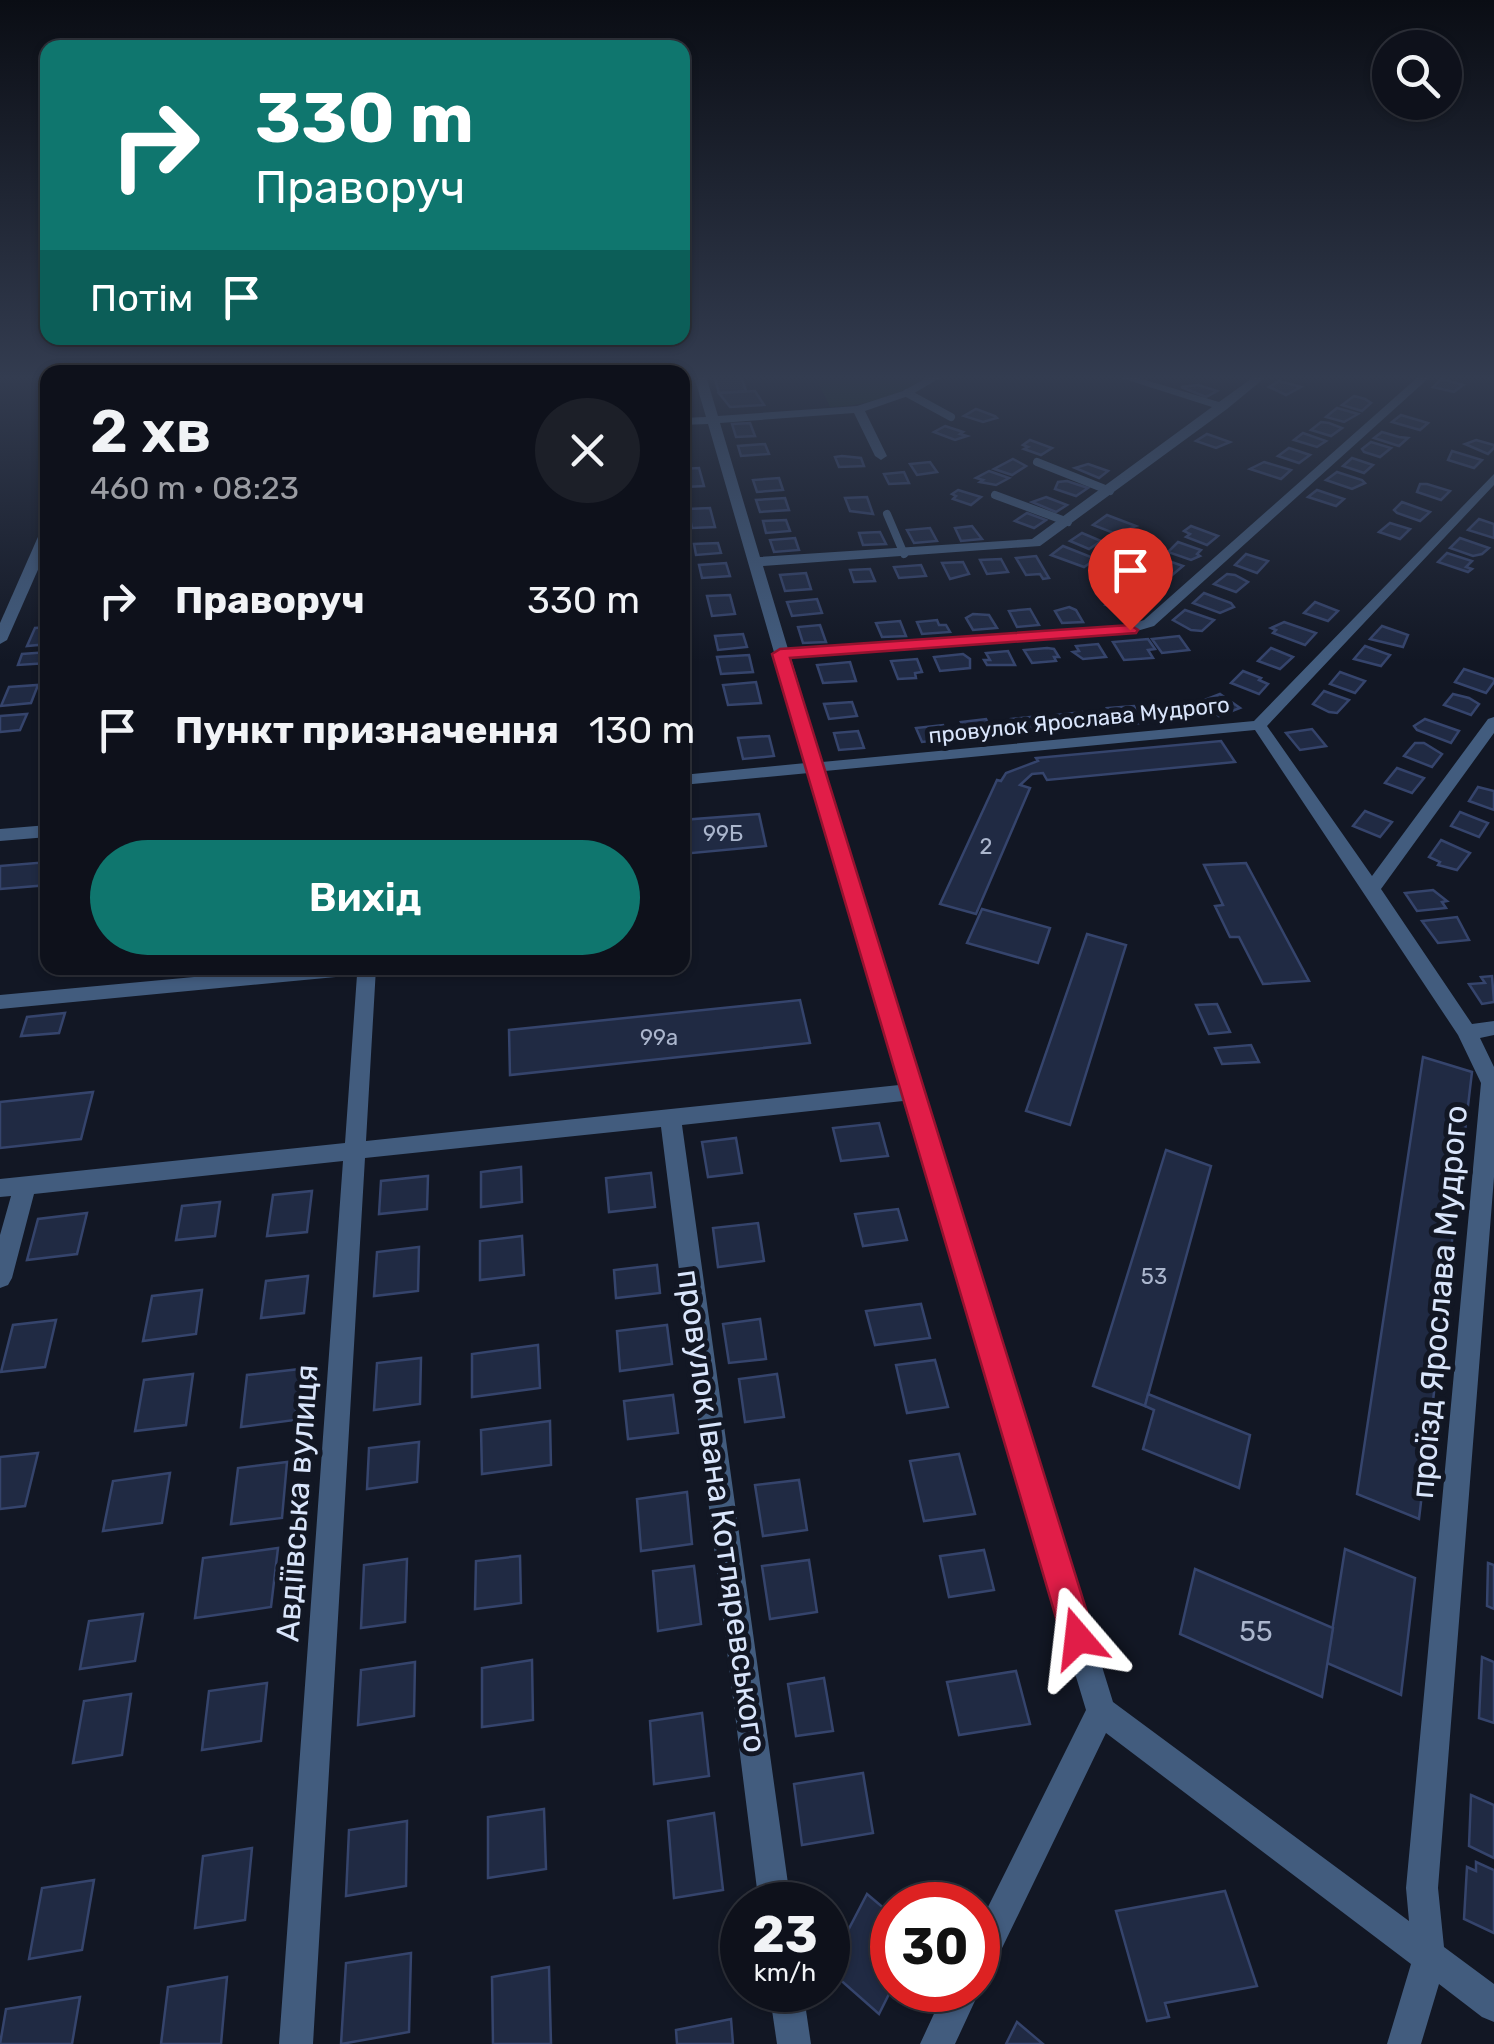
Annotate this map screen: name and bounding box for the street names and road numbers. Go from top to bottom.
street label: провулок Ярослава Мудрого [927,691,1231,749]
street label: проїзд Ярослава Мудрого [1403,1104,1475,1500]
street label: провулок Івана Котляревського [669,1267,775,1755]
street label: Авдіївська вулиця [268,1363,326,1643]

